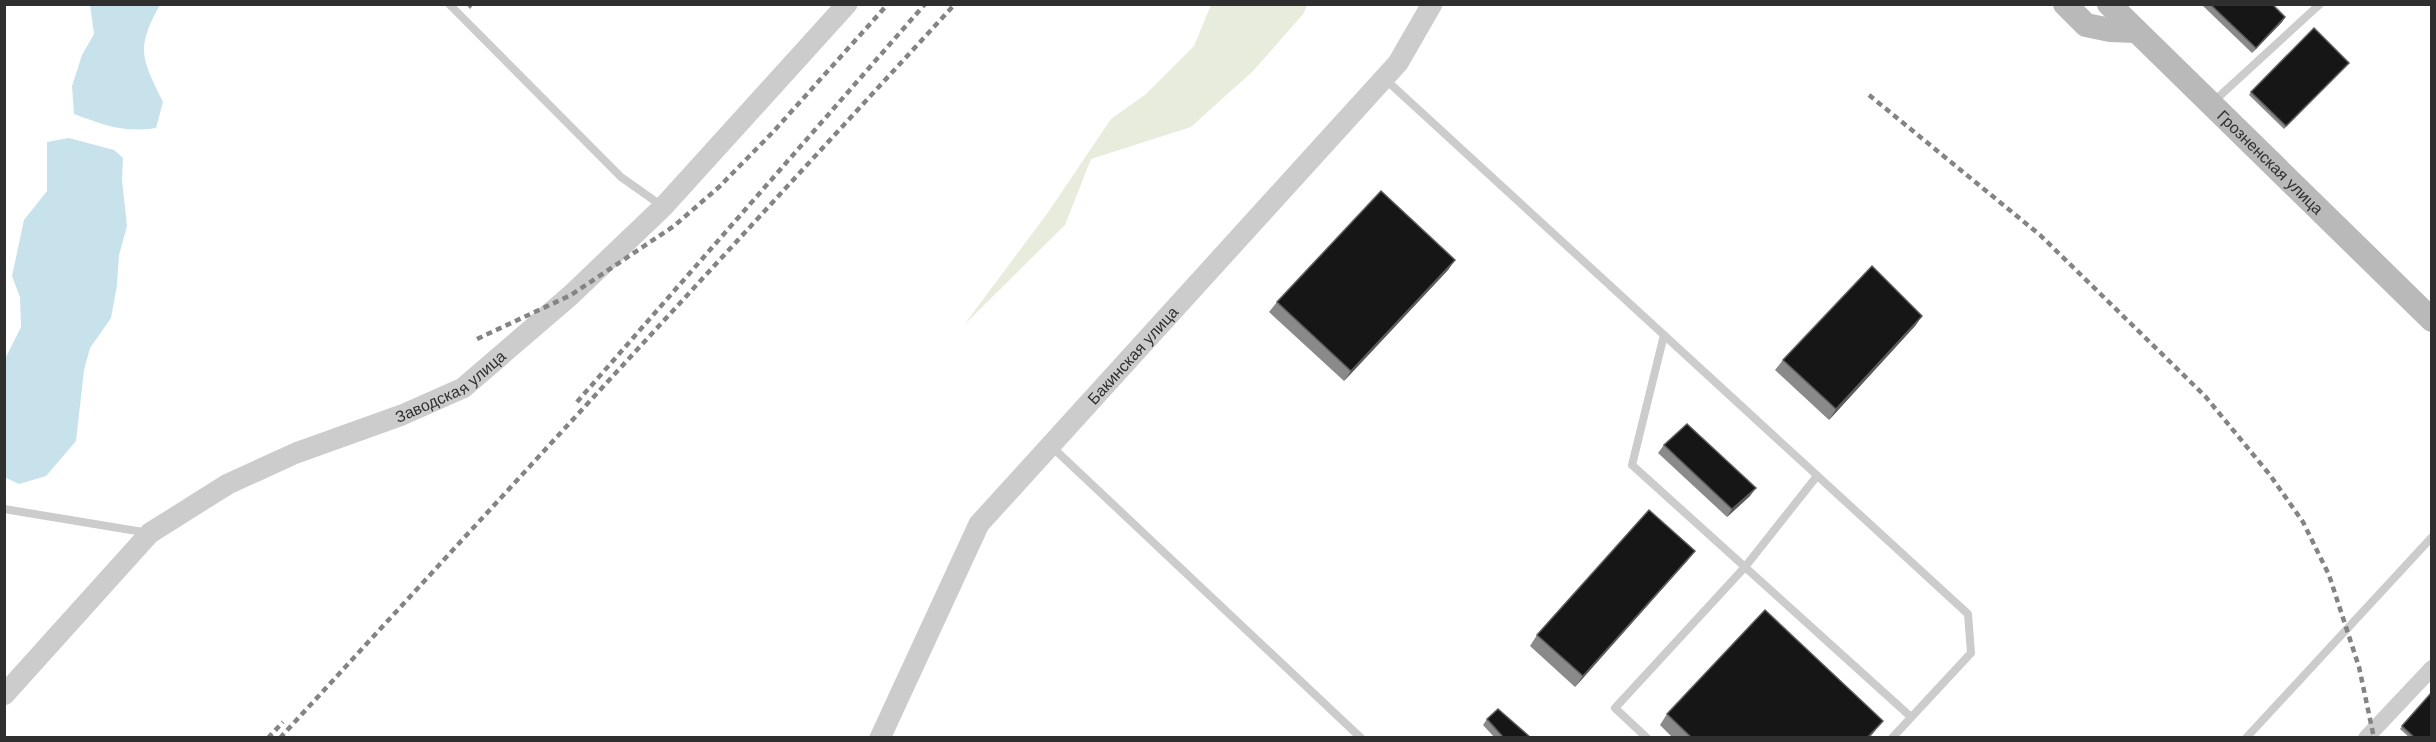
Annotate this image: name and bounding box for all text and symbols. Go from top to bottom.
street label: Грозненская улица [2214,107,2327,218]
street label: Бакинская улица [1084,303,1181,408]
street label: Заводская улица [393,347,509,426]

